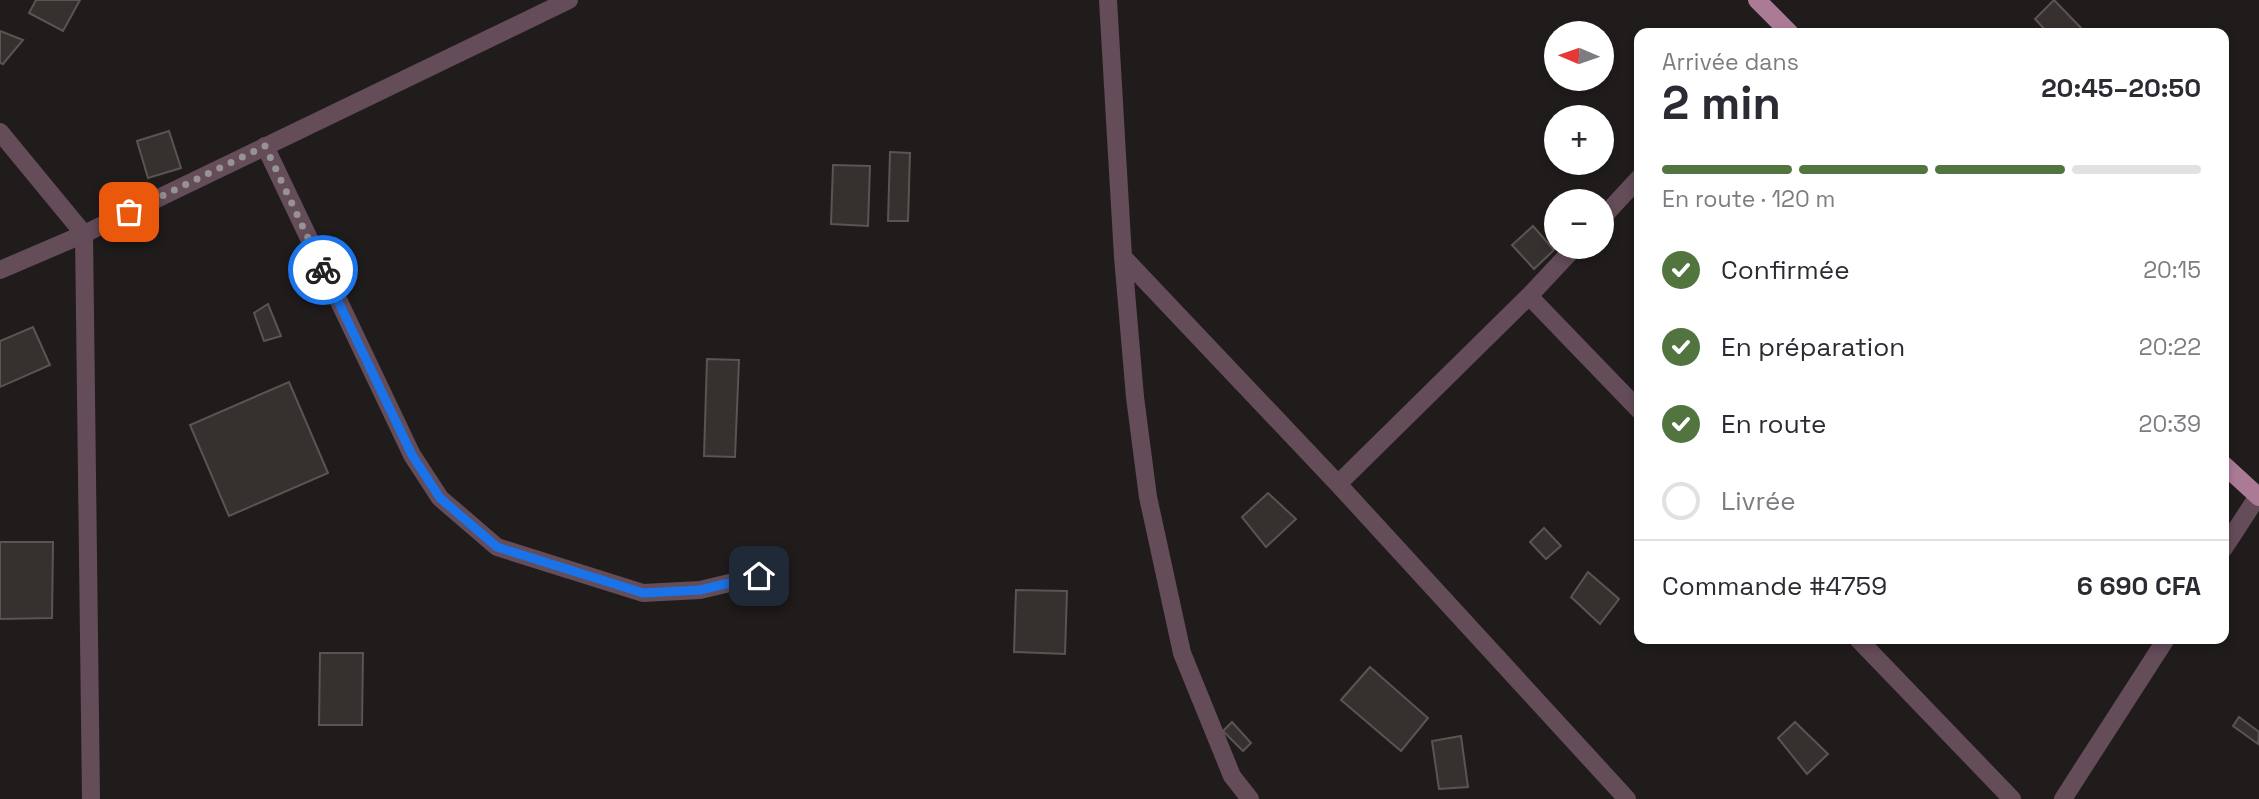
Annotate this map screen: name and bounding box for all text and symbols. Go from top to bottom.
north arrow [1544,21,1614,91]
map controls [1544,21,1614,259]
text: Arrivée dans [1662,47,1799,77]
text: 20:45–20:50 [2041,71,2201,105]
text: 2 min [1662,74,1781,132]
button: + [1544,105,1614,175]
pin [99,182,159,242]
text: En route · 120 m [1662,184,1835,214]
button: − [1544,189,1614,259]
icon: bag [110,193,148,231]
courier [288,235,358,305]
icon: bike [304,251,342,289]
icon: check [1662,251,1700,289]
text: Confirmée [1721,253,1850,287]
text: 20:15 [2143,255,2201,285]
icon: check [1662,328,1700,366]
text: En préparation [1721,330,1905,364]
text: 20:22 [2139,332,2201,362]
icon: check [1662,405,1700,443]
text: En route [1721,407,1826,441]
text: 20:39 [2139,409,2201,439]
text: Livrée [1721,484,1796,518]
pin [729,546,789,606]
icon: home [740,557,778,595]
text: Commande #4759 [1662,569,1887,603]
text: 6 690 CFA [2077,569,2201,603]

